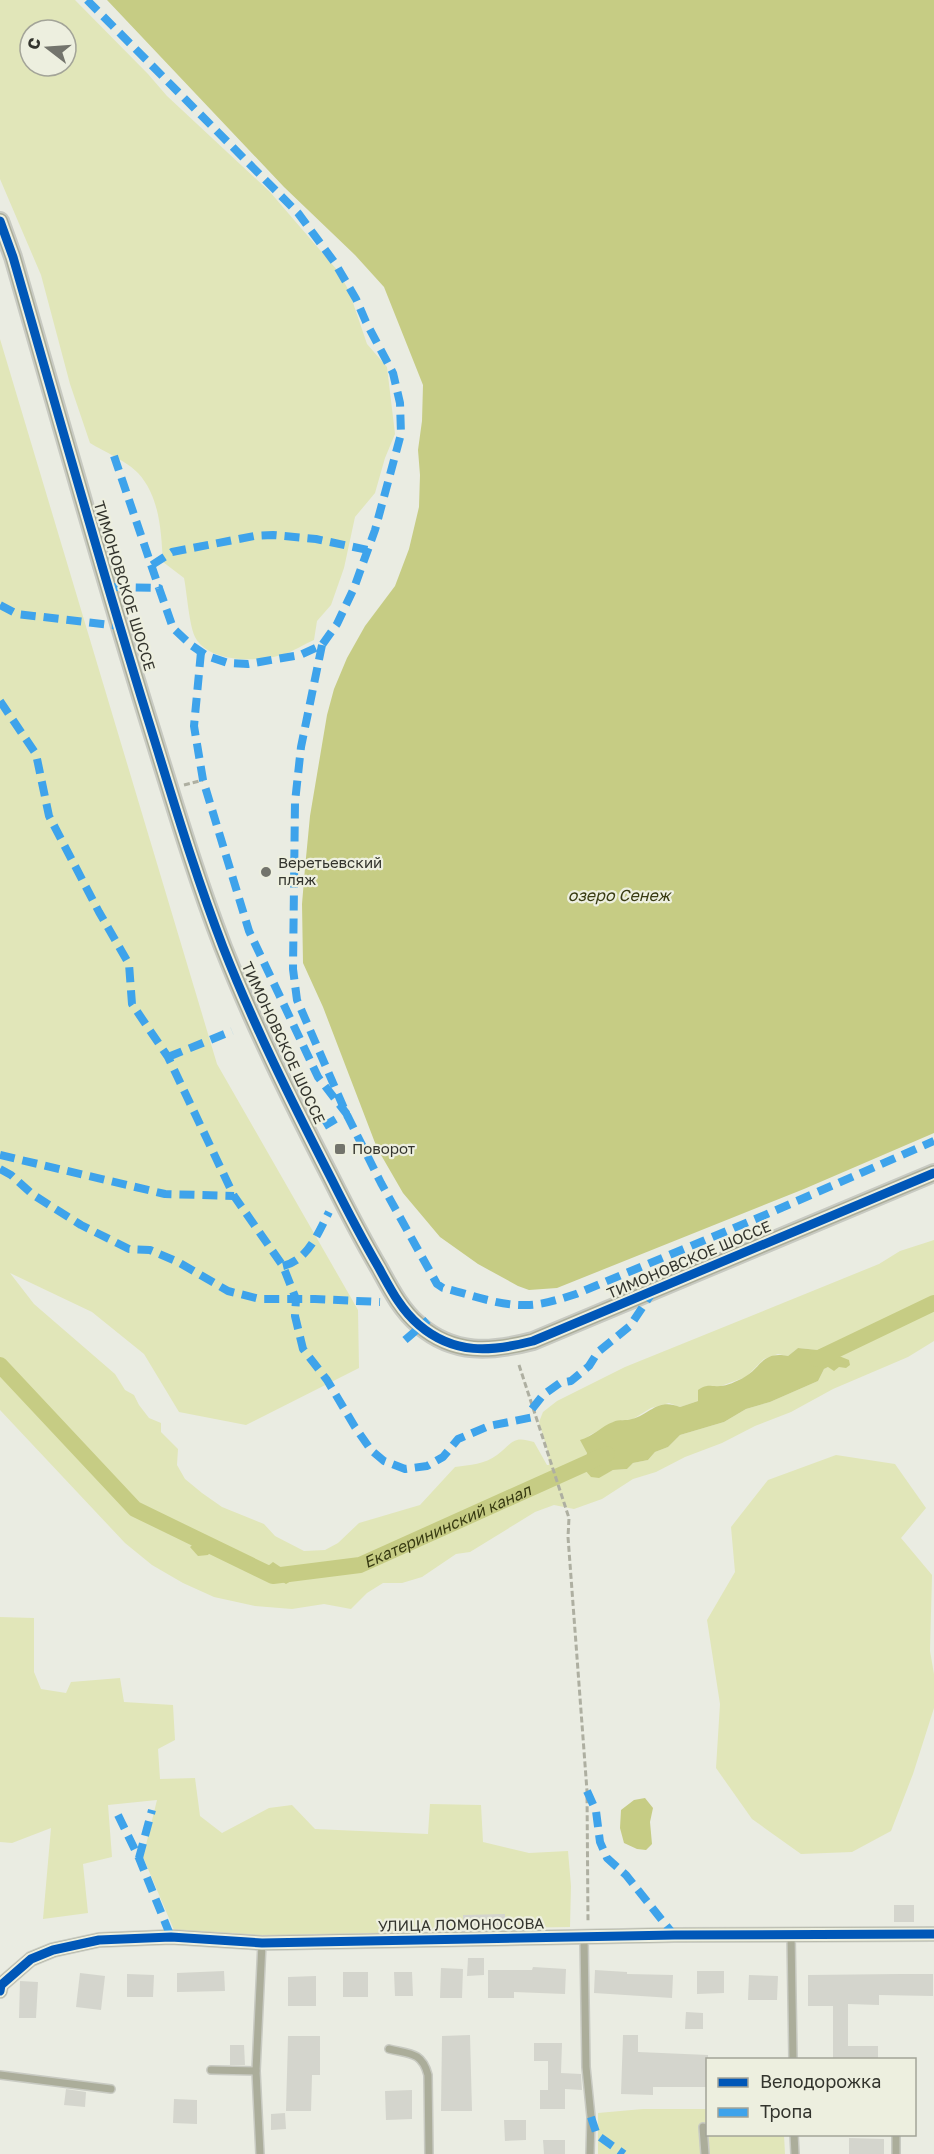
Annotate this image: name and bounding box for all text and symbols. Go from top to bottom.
north arrow [18,18,78,78]
text: С [22,35,45,52]
street label: ТИМОНОВСКОЕ ШОССЕ [91,499,159,673]
place label: Веретьевский пляж [278,853,382,888]
marker: Веретьевский пляж [259,865,273,879]
water label: озеро Сенеж [568,885,672,905]
street label: ТИМОНОВСКОЕ ШОССЕ [238,959,329,1126]
place label: Поворот [352,1139,416,1157]
marker: Поворот [333,1142,347,1156]
street label: ТИМОНОВСКОЕ ШОССЕ [604,1216,773,1302]
water label: Екатерининский канал [360,1479,535,1572]
street label: УЛИЦА ЛОМОНОСОВА [378,1914,544,1934]
legend [706,2058,916,2136]
text: Велодорожка [760,2070,881,2092]
text: Тропа [760,2100,812,2122]

